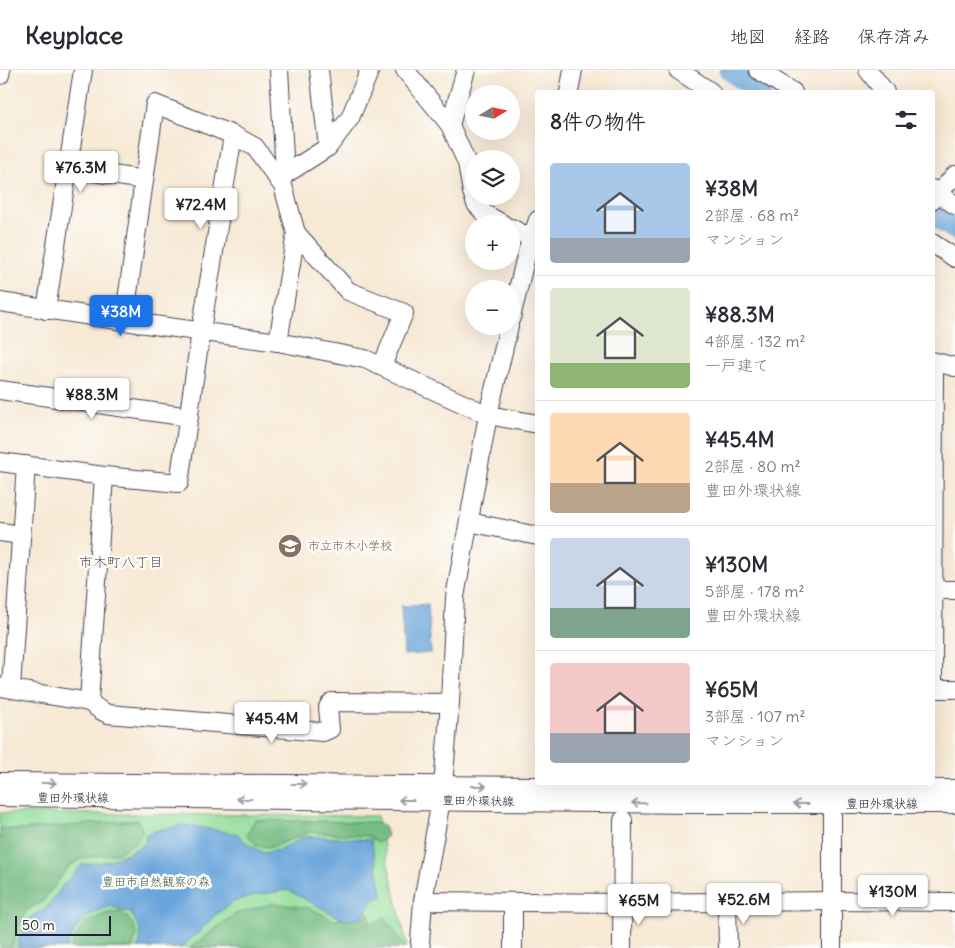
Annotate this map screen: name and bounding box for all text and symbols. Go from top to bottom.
text: Keyplace [25,20,123,50]
text: 地図 [730,25,766,48]
text: 経路 [794,25,830,48]
text: 保存済み [858,25,930,48]
north arrow [465,85,520,140]
map controls [465,85,520,335]
icon: filters [892,106,920,134]
text: 8件の物件 [550,108,646,135]
pin: ¥76.3M [40,150,122,193]
button: layers [465,150,520,205]
text: ¥76.3M [55,157,107,177]
text: ¥38M [705,175,758,202]
icon: home [590,183,650,243]
pin: ¥72.4M [160,188,242,230]
text: ¥72.4M [175,194,227,214]
text: 2部屋 · 68 m² [705,205,799,225]
button: + [465,215,520,270]
text: マンション [705,229,784,249]
button: − [465,280,520,335]
pin: ¥38M [91,294,151,337]
text: ¥38M [101,301,141,321]
text: ¥88.3M [705,301,775,328]
icon: home [590,308,650,368]
text: 4部屋 · 132 m² [705,331,805,351]
text: 一戸建て [705,355,769,375]
pin: ¥88.3M [51,378,133,420]
text: ¥88.3M [65,384,119,404]
text: ¥45.4M [705,426,775,453]
icon: home [590,433,650,493]
text: 2部屋 · 80 m² [705,456,801,476]
text: 豊田外環状線 [705,480,801,500]
school or university icon: 市立市木小学校 [277,533,303,559]
place label: 市立市木小学校 [308,538,392,553]
text: ¥130M [705,551,768,578]
district label: 市木町八丁目 [79,553,163,571]
icon: home [590,558,650,618]
text: 5部屋 · 178 m² [705,581,805,601]
text: 豊田外環状線 [705,605,801,625]
text: ¥65M [705,676,759,703]
icon: home [590,683,650,743]
pin: ¥45.4M [231,702,313,744]
text: 3部屋 · 107 m² [705,706,806,726]
text: ¥45.4M [245,708,299,728]
text: マンション [705,730,784,750]
one-way arrow [40,778,56,788]
one-way arrow [290,779,306,789]
one-way arrow [470,781,486,790]
street label: 豊田外環状線 [37,790,109,805]
street label: 豊田外環状線 [442,792,514,809]
one-way arrow [236,794,252,804]
one-way arrow [399,795,415,805]
street label: 豊田外環状線 [846,796,918,811]
one-way arrow [631,798,648,808]
one-way arrow [794,799,810,809]
park label: 豊田市自然観察の森 [102,874,210,889]
pin: ¥130M [858,874,928,917]
text: ¥130M [869,881,917,901]
pin: ¥52.6M [703,882,785,925]
pin: ¥65M [609,884,669,926]
text: ¥52.6M [718,889,770,909]
text: ¥65M [619,890,659,910]
scale bar [15,913,111,936]
text: 50 m [22,916,55,934]

